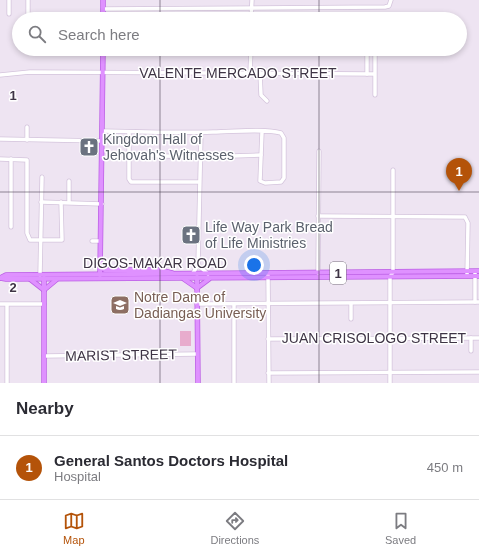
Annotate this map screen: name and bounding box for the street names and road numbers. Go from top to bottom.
street label: VALENTE MERCADO STREET [139,65,337,81]
street label: DIGOS-MAKAR ROAD [83,255,227,271]
road number: 1 [330,262,346,284]
street label: JUAN CRISOLOGO STREET [282,330,467,346]
street label: MARIST STREET [65,346,177,364]

